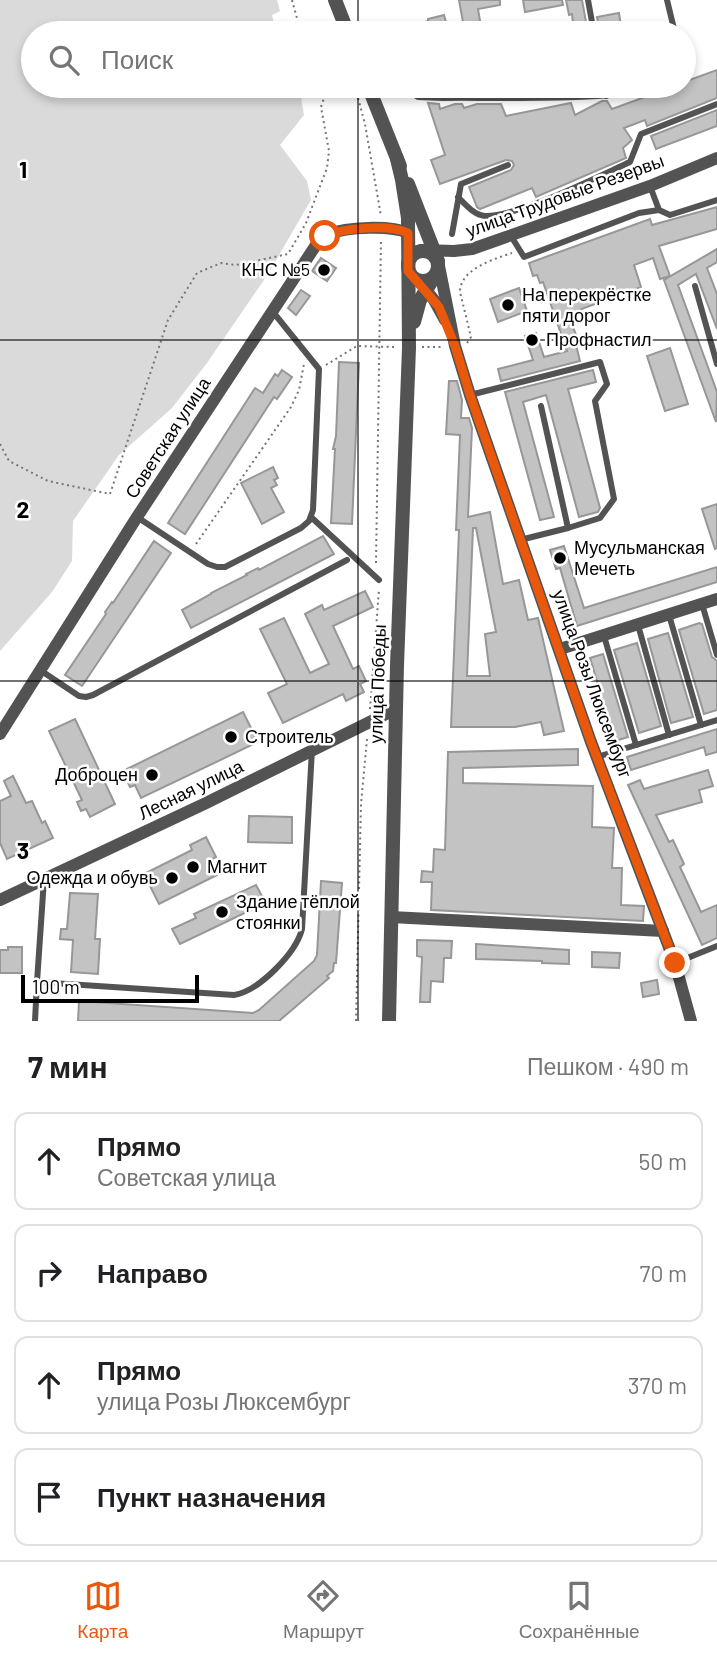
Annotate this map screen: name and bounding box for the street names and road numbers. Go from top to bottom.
street label: улица Трудовые Резервы [463,149,667,241]
street label: Советская улица [120,372,215,502]
street label: улица Розы Люксембург [549,587,637,781]
street label: улица Победы [364,624,390,744]
street label: Лесная улица [135,754,247,824]

